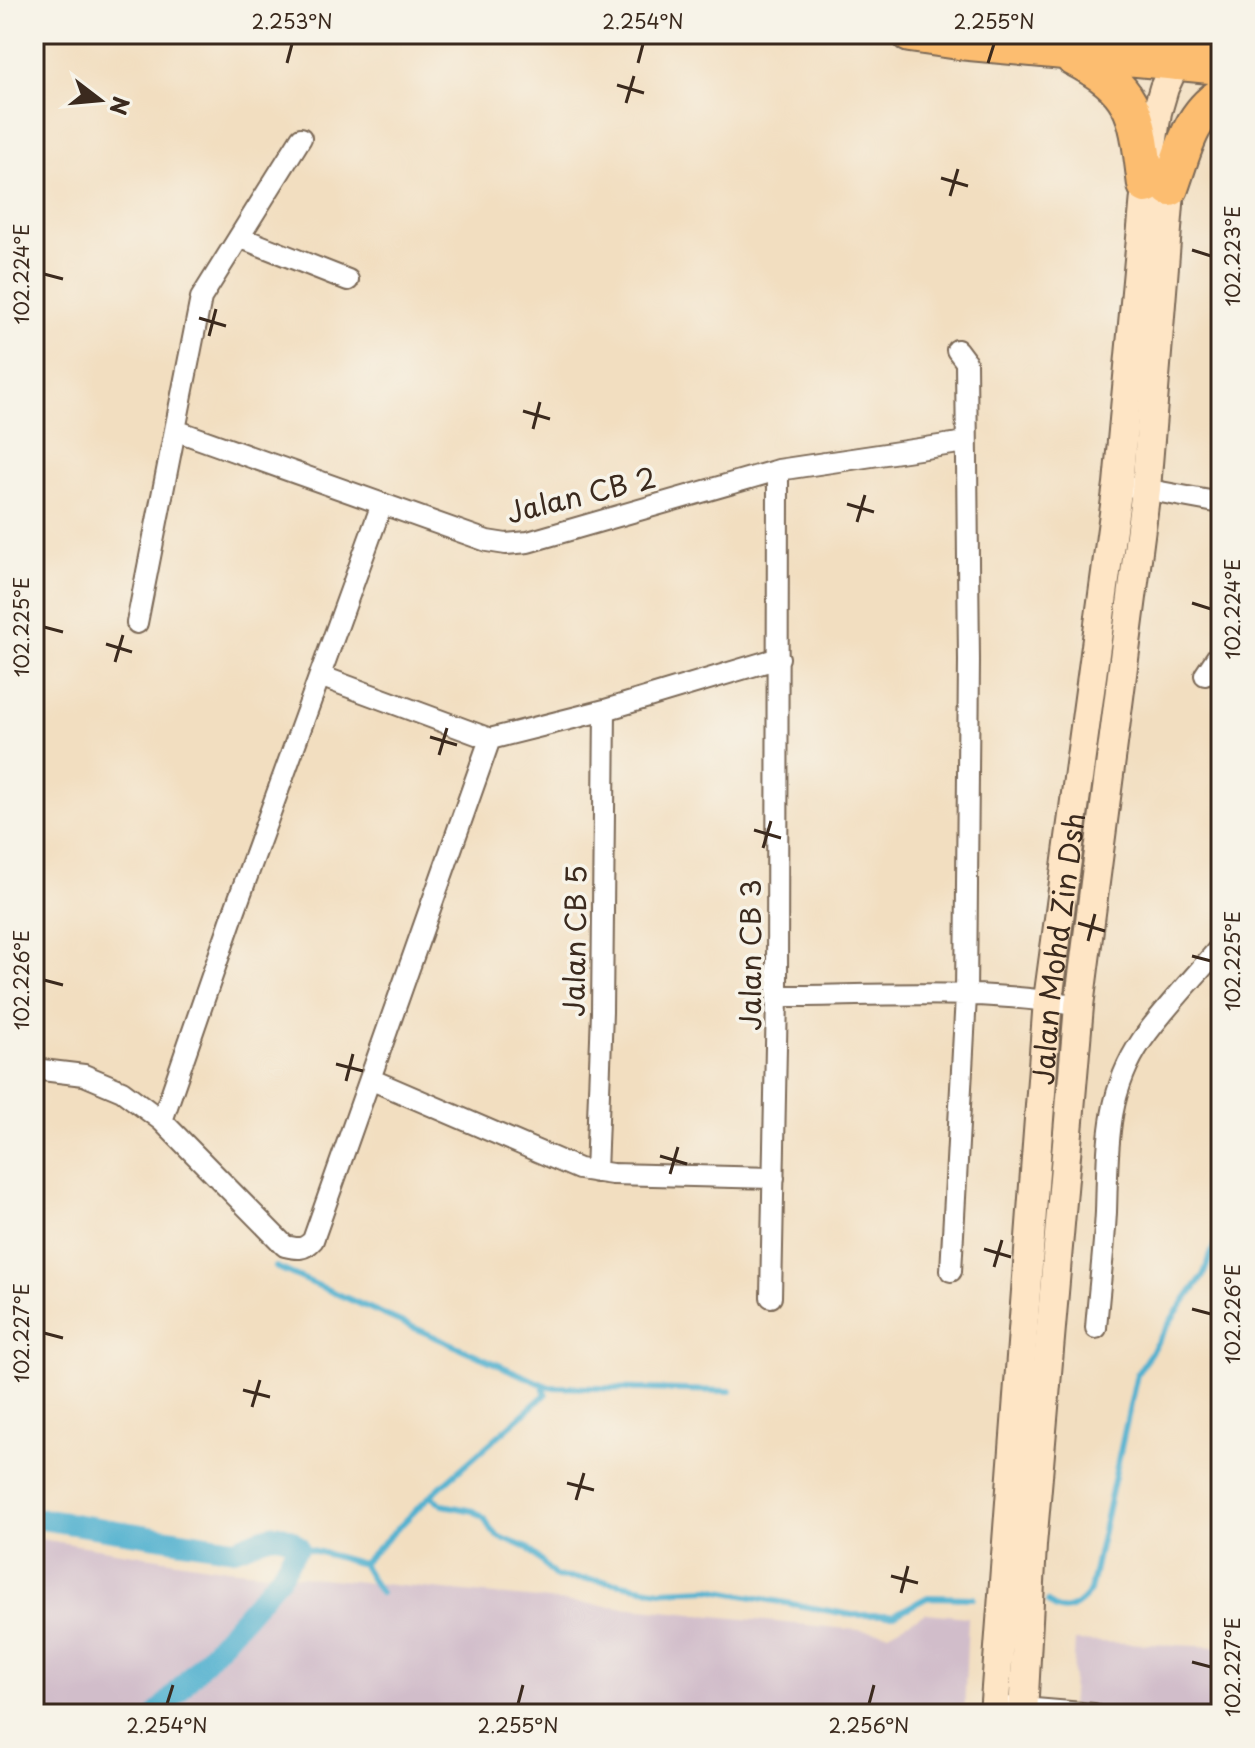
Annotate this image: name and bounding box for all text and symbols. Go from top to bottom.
text: 2.253°N [251,6,333,36]
text: 2.254°N [602,6,684,36]
text: 2.255°N [953,6,1035,36]
north arrow [60,60,140,140]
text: N [102,93,139,119]
text: 102.223°E [1217,205,1247,307]
text: 102.224°E [6,224,36,324]
street label: Jalan CB 2 [502,455,660,533]
text: 102.224°E [1217,559,1247,659]
text: 102.225°E [6,577,36,677]
street label: Jalan Mohd Zin Dsh [1020,810,1095,1087]
street label: Jalan CB 5 [551,865,597,1017]
street label: Jalan CB 3 [728,879,771,1031]
text: 102.225°E [1217,911,1247,1011]
text: 102.226°E [6,930,36,1030]
text: 102.226°E [1217,1264,1247,1364]
text: 102.227°E [6,1283,36,1383]
text: 102.227°E [1217,1617,1247,1717]
text: 2.254°N [126,1710,208,1740]
text: 2.255°N [477,1710,559,1740]
text: 2.256°N [828,1710,910,1740]

